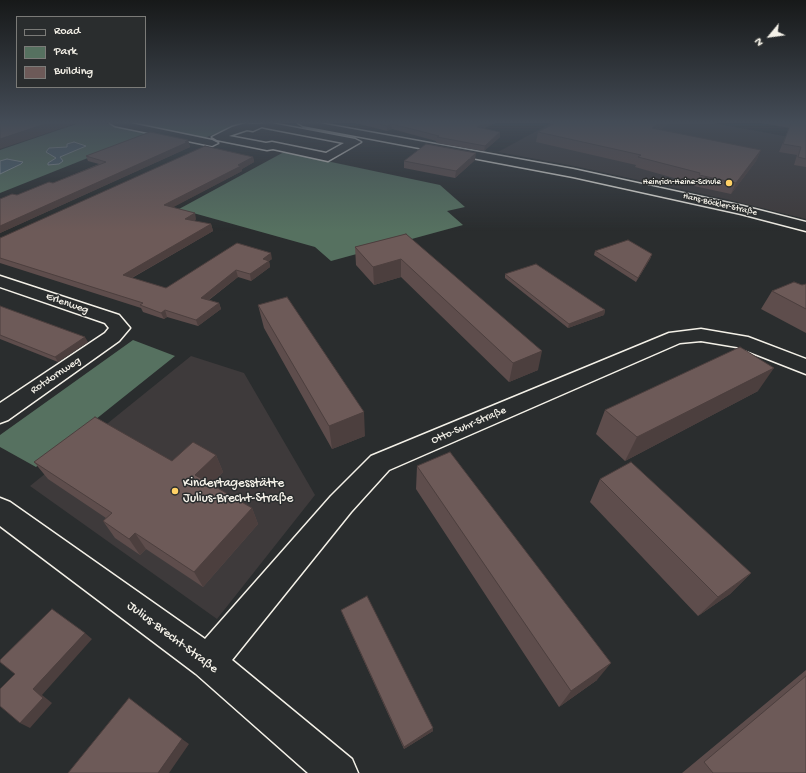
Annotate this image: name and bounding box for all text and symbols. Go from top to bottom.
legend [16,16,146,88]
north arrow [750,16,790,56]
text: Road [54,25,80,39]
text: N [753,36,766,48]
text: Park [54,45,77,59]
text: Building [54,65,93,79]
place label: Heinrich-Heine-Schule [643,178,721,188]
marker: Heinrich-Heine-Schule [724,178,734,188]
street label: Hans-Böckler-Straße [682,191,758,219]
street label: Erlenweg [44,291,90,317]
street label: Rotdornweg [28,354,84,398]
street label: Otto-Suhr-Straße [429,404,509,448]
place label: Kindertagesstätte Julius-Brecht-Straße [183,476,293,507]
marker: Kindertagesstätte Julius-Brecht-Straße [170,486,180,496]
street label: Julius-Brecht-Straße [123,599,221,677]

